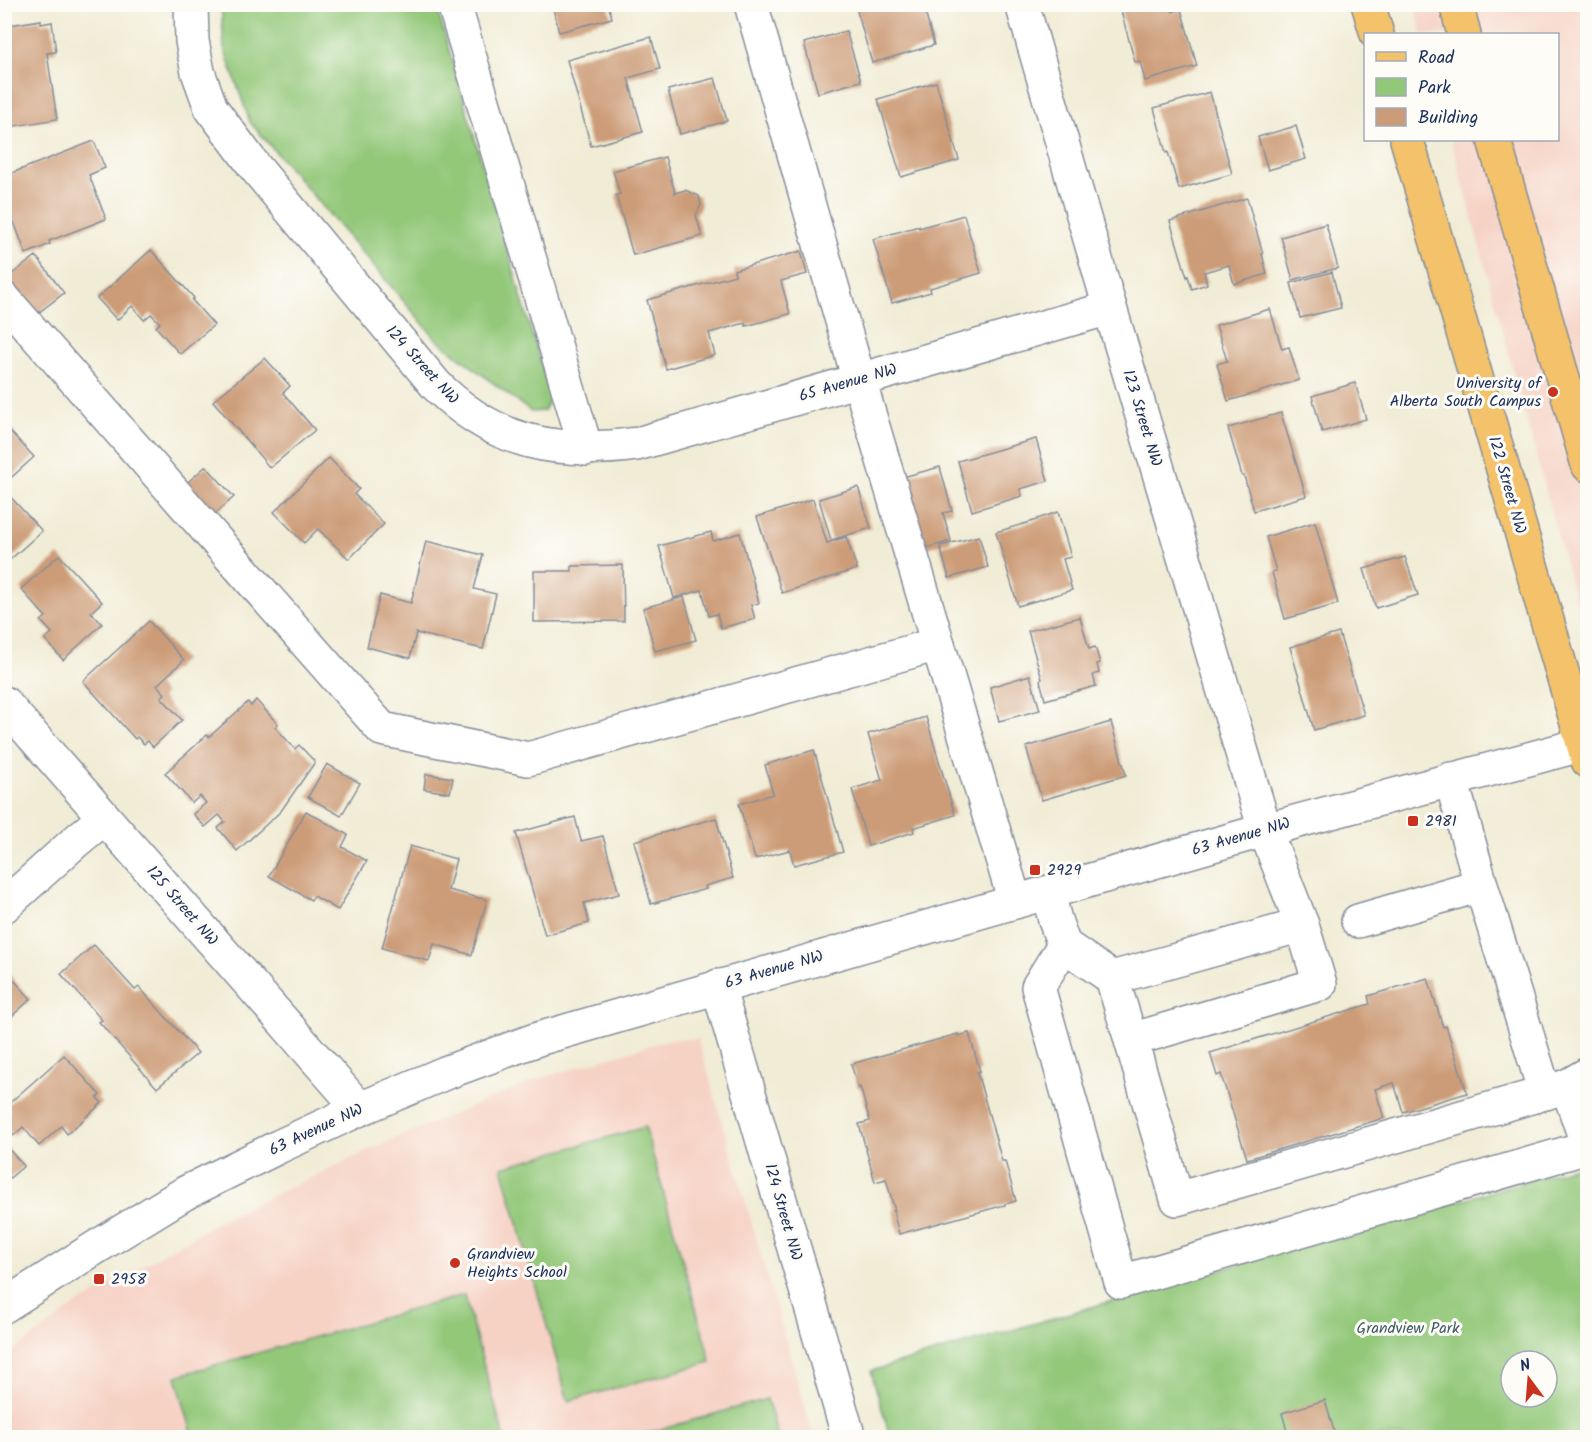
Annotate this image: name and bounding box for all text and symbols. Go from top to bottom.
legend [1364,33,1559,141]
text: Road [1418,44,1455,73]
text: Park [1418,74,1451,103]
text: Building [1418,104,1478,133]
street label: 124 Street NW [379,320,465,410]
street label: 65 Avenue NW [796,357,900,409]
street label: 123 Street NW [1115,366,1169,470]
place label: University of Alberta South Campus [1390,371,1543,414]
marker: University of Alberta South Campus [1546,385,1560,399]
street label: 122 Street NW [1481,433,1533,537]
place label: 2981 [1425,809,1457,834]
street label: 63 Avenue NW [1189,811,1293,863]
marker: 2981 [1406,814,1420,828]
place label: 2929 [1047,858,1081,883]
street label: 125 Street NW [140,860,224,952]
marker: 2929 [1028,863,1042,877]
street label: 63 Avenue NW [722,944,826,996]
street label: 63 Avenue NW [265,1097,367,1163]
street label: 124 Street NW [757,1161,809,1263]
place label: Grandview Heights School [467,1242,567,1285]
marker: Grandview Heights School [448,1256,462,1270]
place label: 2958 [111,1267,147,1292]
marker: 2958 [92,1272,106,1286]
park label: Grandview Park [1356,1316,1460,1341]
north arrow [1499,1349,1559,1409]
text: N [1517,1353,1534,1379]

